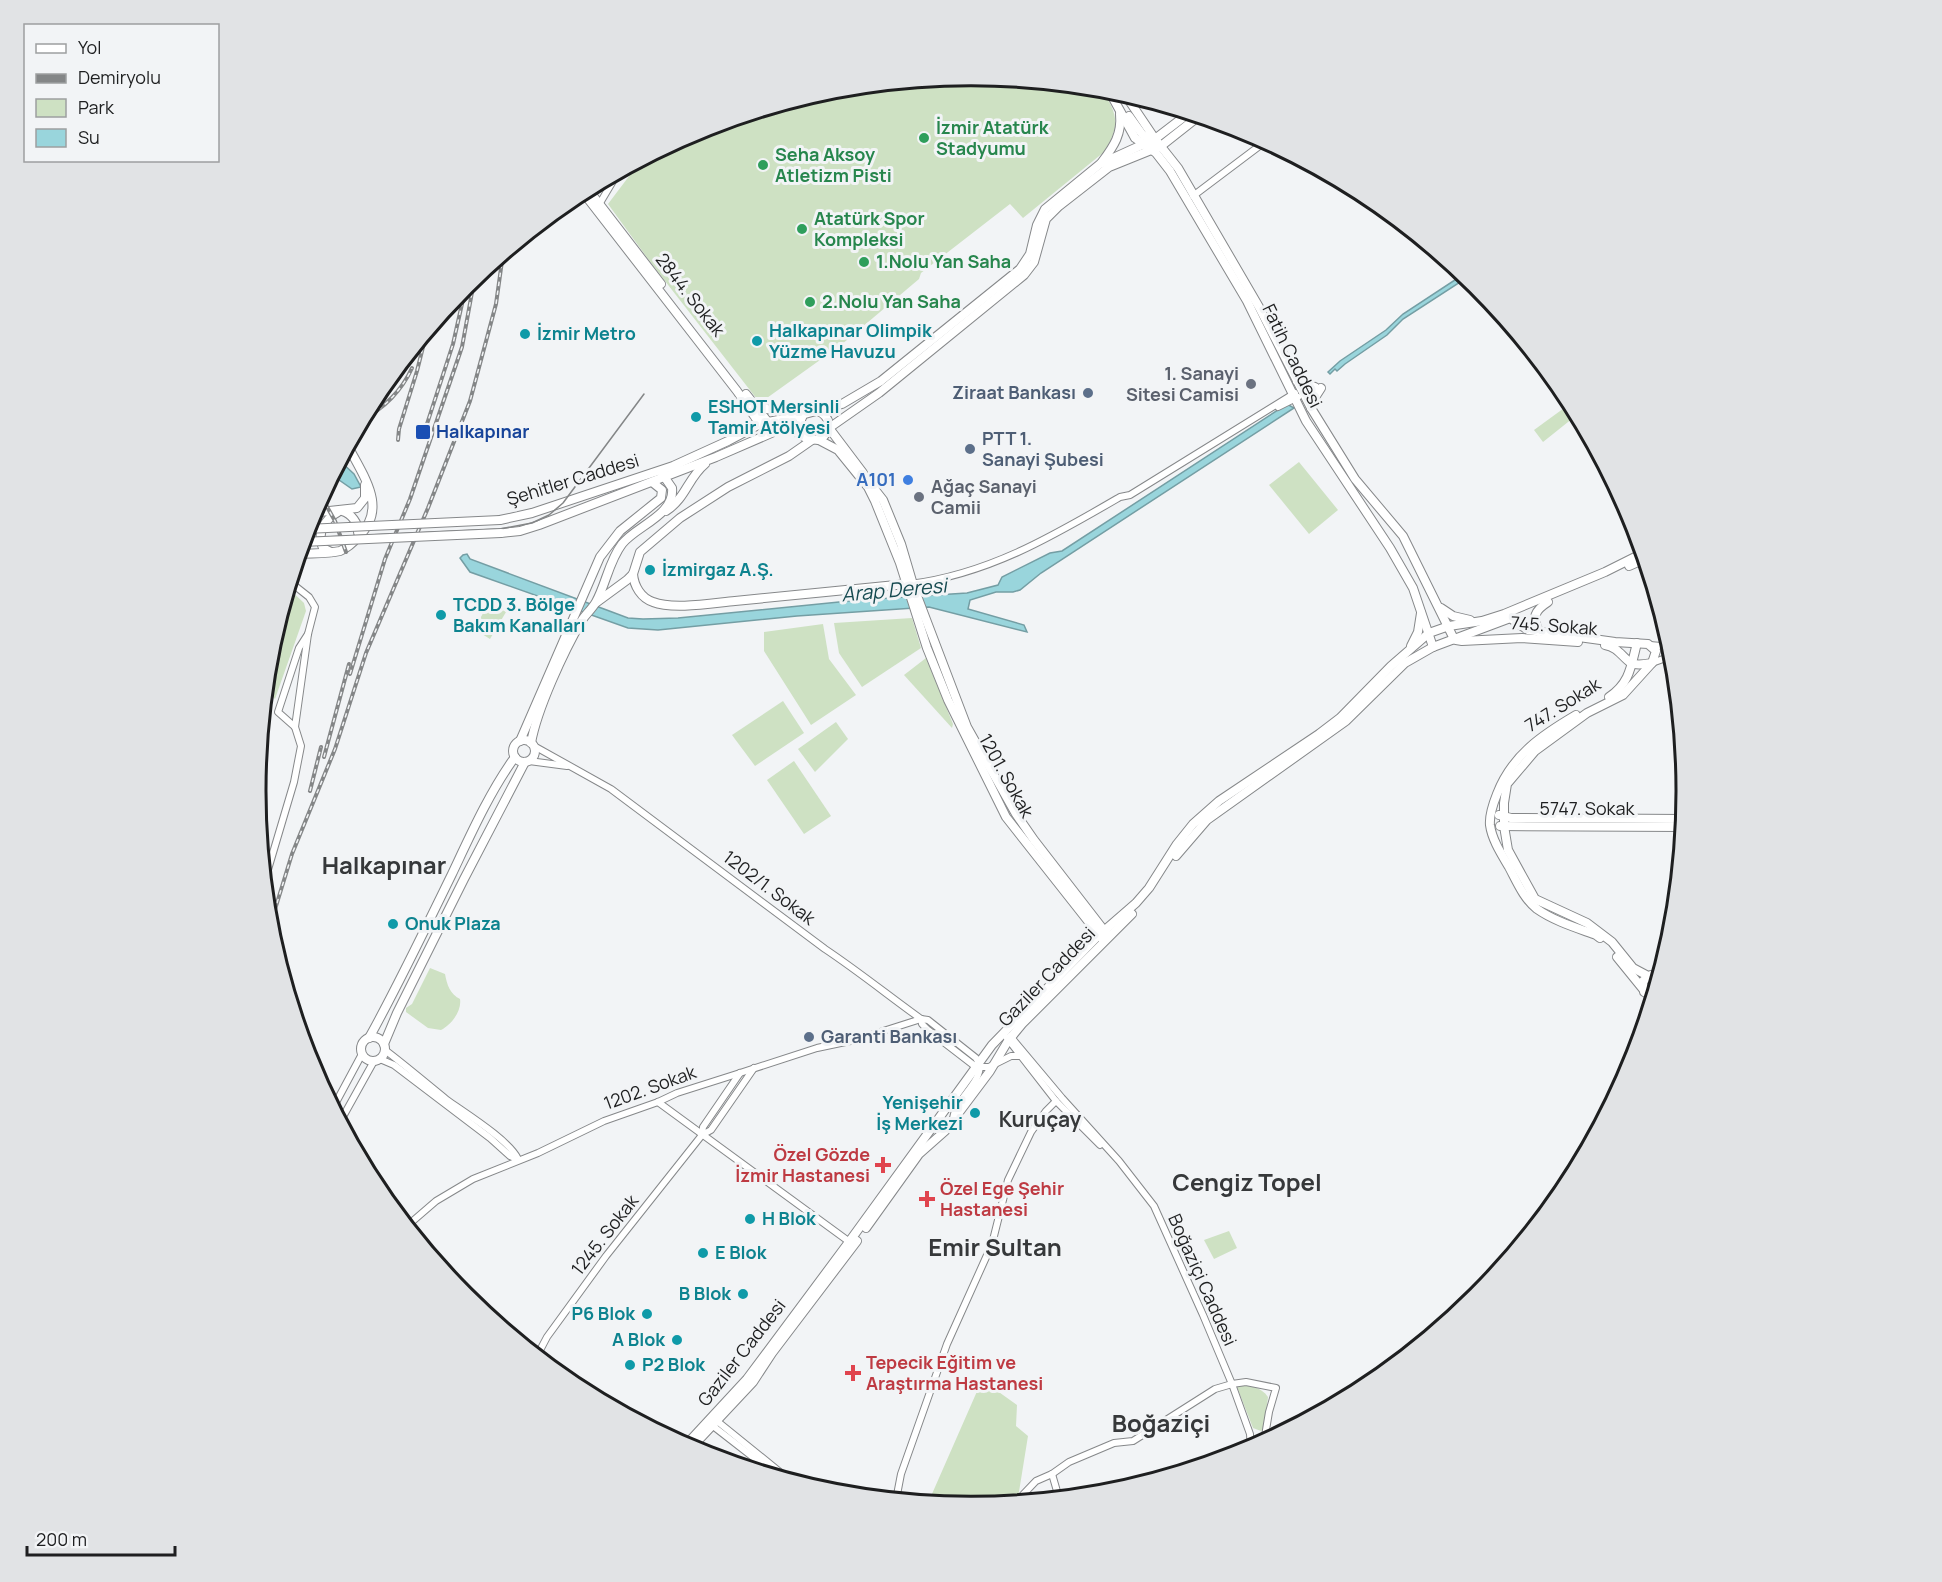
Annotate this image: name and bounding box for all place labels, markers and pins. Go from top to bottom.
place label: İzmir Atatürk Stadyumu [936,115,1050,160]
marker: İzmir Atatürk Stadyumu [917,131,931,145]
place label: Seha Aksoy Atletizm Pisti [775,142,892,187]
marker: Seha Aksoy Atletizm Pisti [756,158,770,172]
place label: Atatürk Spor Kompleksi [814,206,925,251]
marker: Atatürk Spor Kompleksi [795,222,809,236]
place label: 1.Nolu Yan Saha [876,249,1011,273]
marker: 1.Nolu Yan Saha [857,255,871,269]
place label: 2.Nolu Yan Saha [822,289,961,313]
marker: 2.Nolu Yan Saha [803,295,817,309]
place label: Halkapınar Olimpik Yüzme Havuzu [769,318,933,363]
place label: İzmir Metro [537,321,636,345]
marker: İzmir Metro [518,327,532,341]
marker: Halkapınar Olimpik Yüzme Havuzu [750,334,764,348]
place label: 1. Sanayi Sitesi Camisi [1126,361,1239,406]
marker: 1. Sanayi Sitesi Camisi [1244,377,1258,391]
place label: Ziraat Bankası [952,380,1076,404]
marker: Ziraat Bankası [1081,386,1095,400]
place label: ESHOT Mersinli Tamir Atölyesi [708,394,840,439]
marker: ESHOT Mersinli Tamir Atölyesi [689,410,703,424]
place label: Halkapınar [436,419,529,443]
marker: Halkapınar [414,423,432,441]
place label: PTT 1. Sanayi Şubesi [982,426,1104,471]
marker: PTT 1. Sanayi Şubesi [963,442,977,456]
place label: A101 [856,467,896,491]
marker: A101 [901,473,915,487]
place label: Ağaç Sanayi Camii [931,474,1037,519]
marker: Ağaç Sanayi Camii [912,490,926,504]
place label: İzmirgaz A.Ş. [662,557,774,581]
marker: İzmirgaz A.Ş. [643,563,657,577]
place label: TCDD 3. Bölge Bakım Kanalları [453,592,586,637]
marker: TCDD 3. Bölge Bakım Kanalları [434,608,448,622]
place label: Onuk Plaza [405,911,501,935]
marker: Onuk Plaza [386,917,400,931]
place label: Garanti Bankası [821,1024,957,1048]
marker: Garanti Bankası [802,1030,816,1044]
place label: Yenişehir İş Merkezi [876,1090,963,1135]
marker: Yenişehir İş Merkezi [968,1106,982,1120]
place label: Özel Gözde İzmir Hastanesi [735,1142,870,1187]
marker: Özel Gözde İzmir Hastanesi [874,1156,892,1174]
place label: Özel Ege Şehir Hastanesi [940,1176,1064,1221]
marker: Özel Ege Şehir Hastanesi [918,1190,936,1208]
place label: H Blok [762,1206,817,1230]
marker: H Blok [743,1212,757,1226]
place label: E Blok [715,1240,768,1264]
marker: E Blok [696,1246,710,1260]
place label: B Blok [679,1281,732,1305]
marker: B Blok [736,1287,750,1301]
place label: P6 Blok [572,1301,636,1325]
marker: P6 Blok [640,1307,654,1321]
place label: A Blok [612,1327,666,1351]
marker: A Blok [670,1333,684,1347]
place label: Tepecik Eğitim ve Araştırma Hastanesi [866,1350,1043,1395]
place label: P2 Blok [642,1352,706,1376]
marker: P2 Blok [623,1358,637,1372]
marker: Tepecik Eğitim ve Araştırma Hastanesi [844,1364,862,1382]

